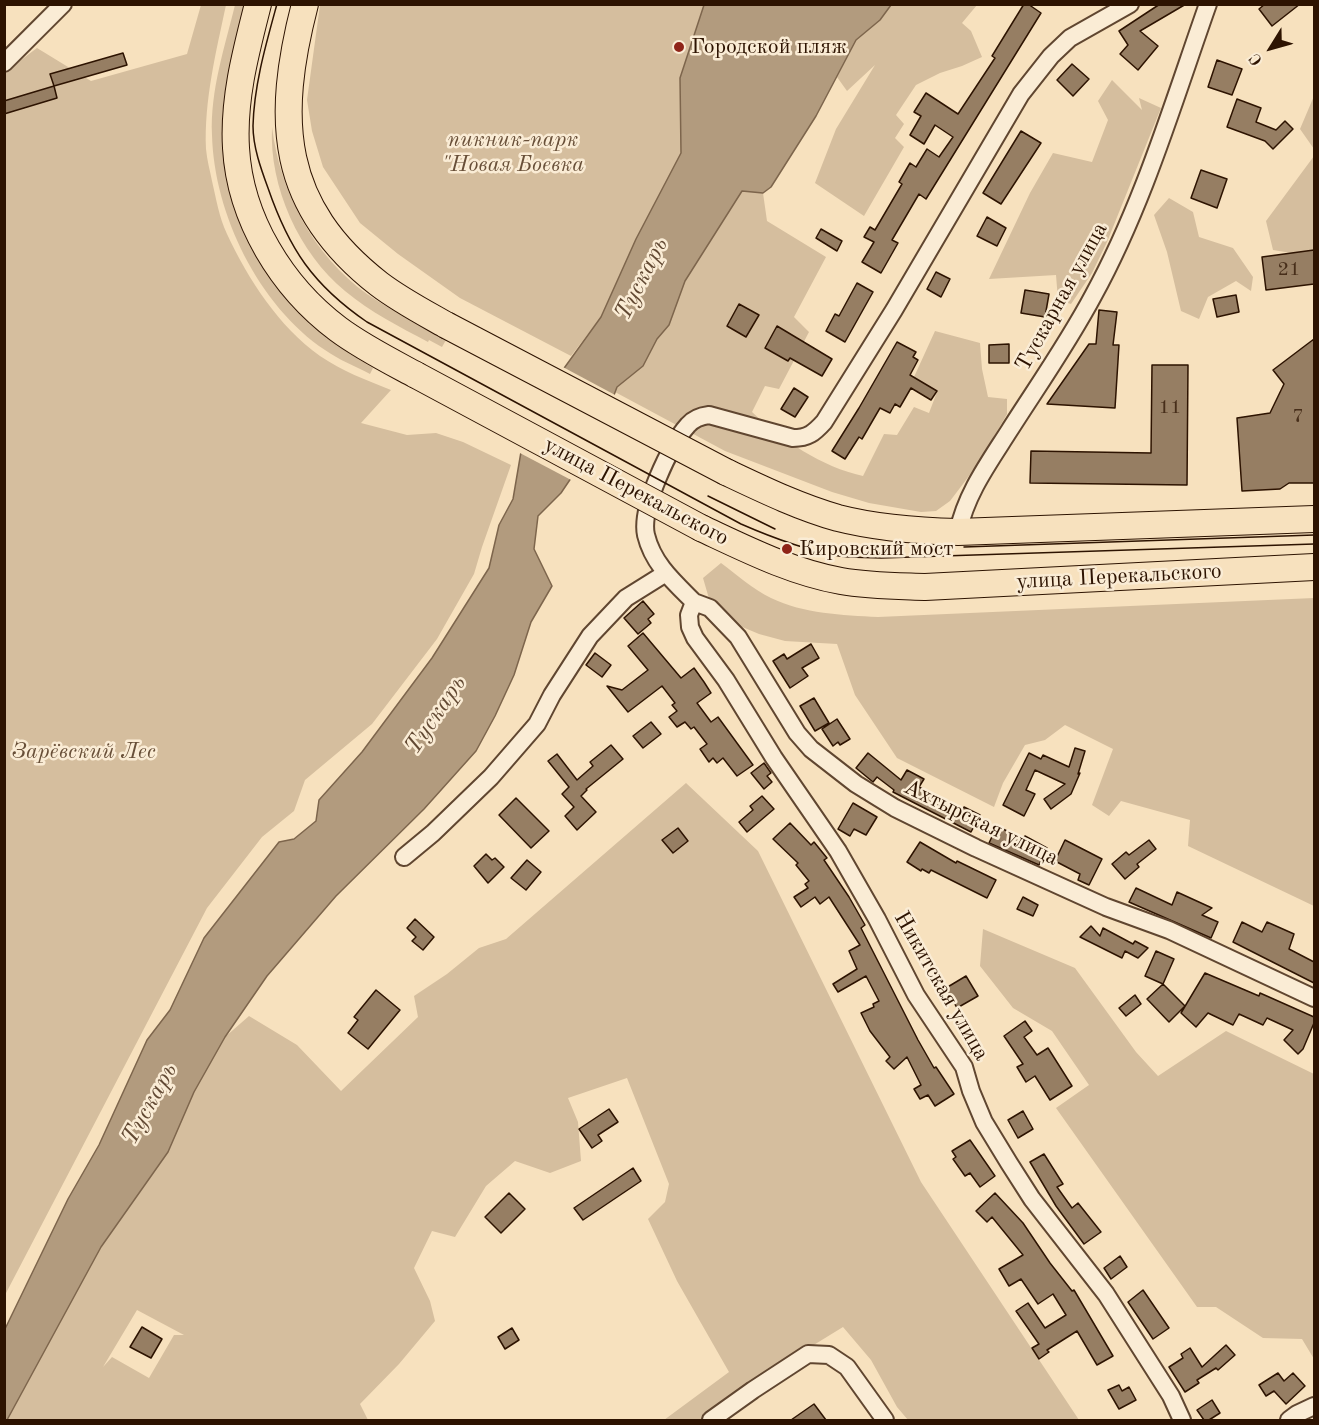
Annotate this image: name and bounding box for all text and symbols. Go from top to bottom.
north arrow [1241,18,1301,78]
place label: Городской пляж [691,34,847,60]
marker: Городской пляж [672,40,686,54]
text: С [1247,50,1266,68]
park label: пикник-парк "Новая Боевка [442,127,584,178]
street label: Тускарная улица [1010,218,1114,376]
water label: Тускарь [609,233,675,325]
house number: 21 [1277,258,1301,282]
house number: 11 [1158,396,1182,420]
house number: 7 [1292,405,1304,429]
street label: улица Перекальского [539,432,733,552]
place label: Кировский мост [799,536,954,562]
marker: Кировский мост [780,542,794,556]
street label: улица Перекальского [1016,558,1222,596]
water label: Тускарь [399,670,473,760]
park label: Зарёвский Лес [12,739,156,765]
street label: Ахтырская улица [899,774,1063,872]
street label: Никитская улица [888,907,994,1065]
water label: Тускарь [116,1058,184,1150]

